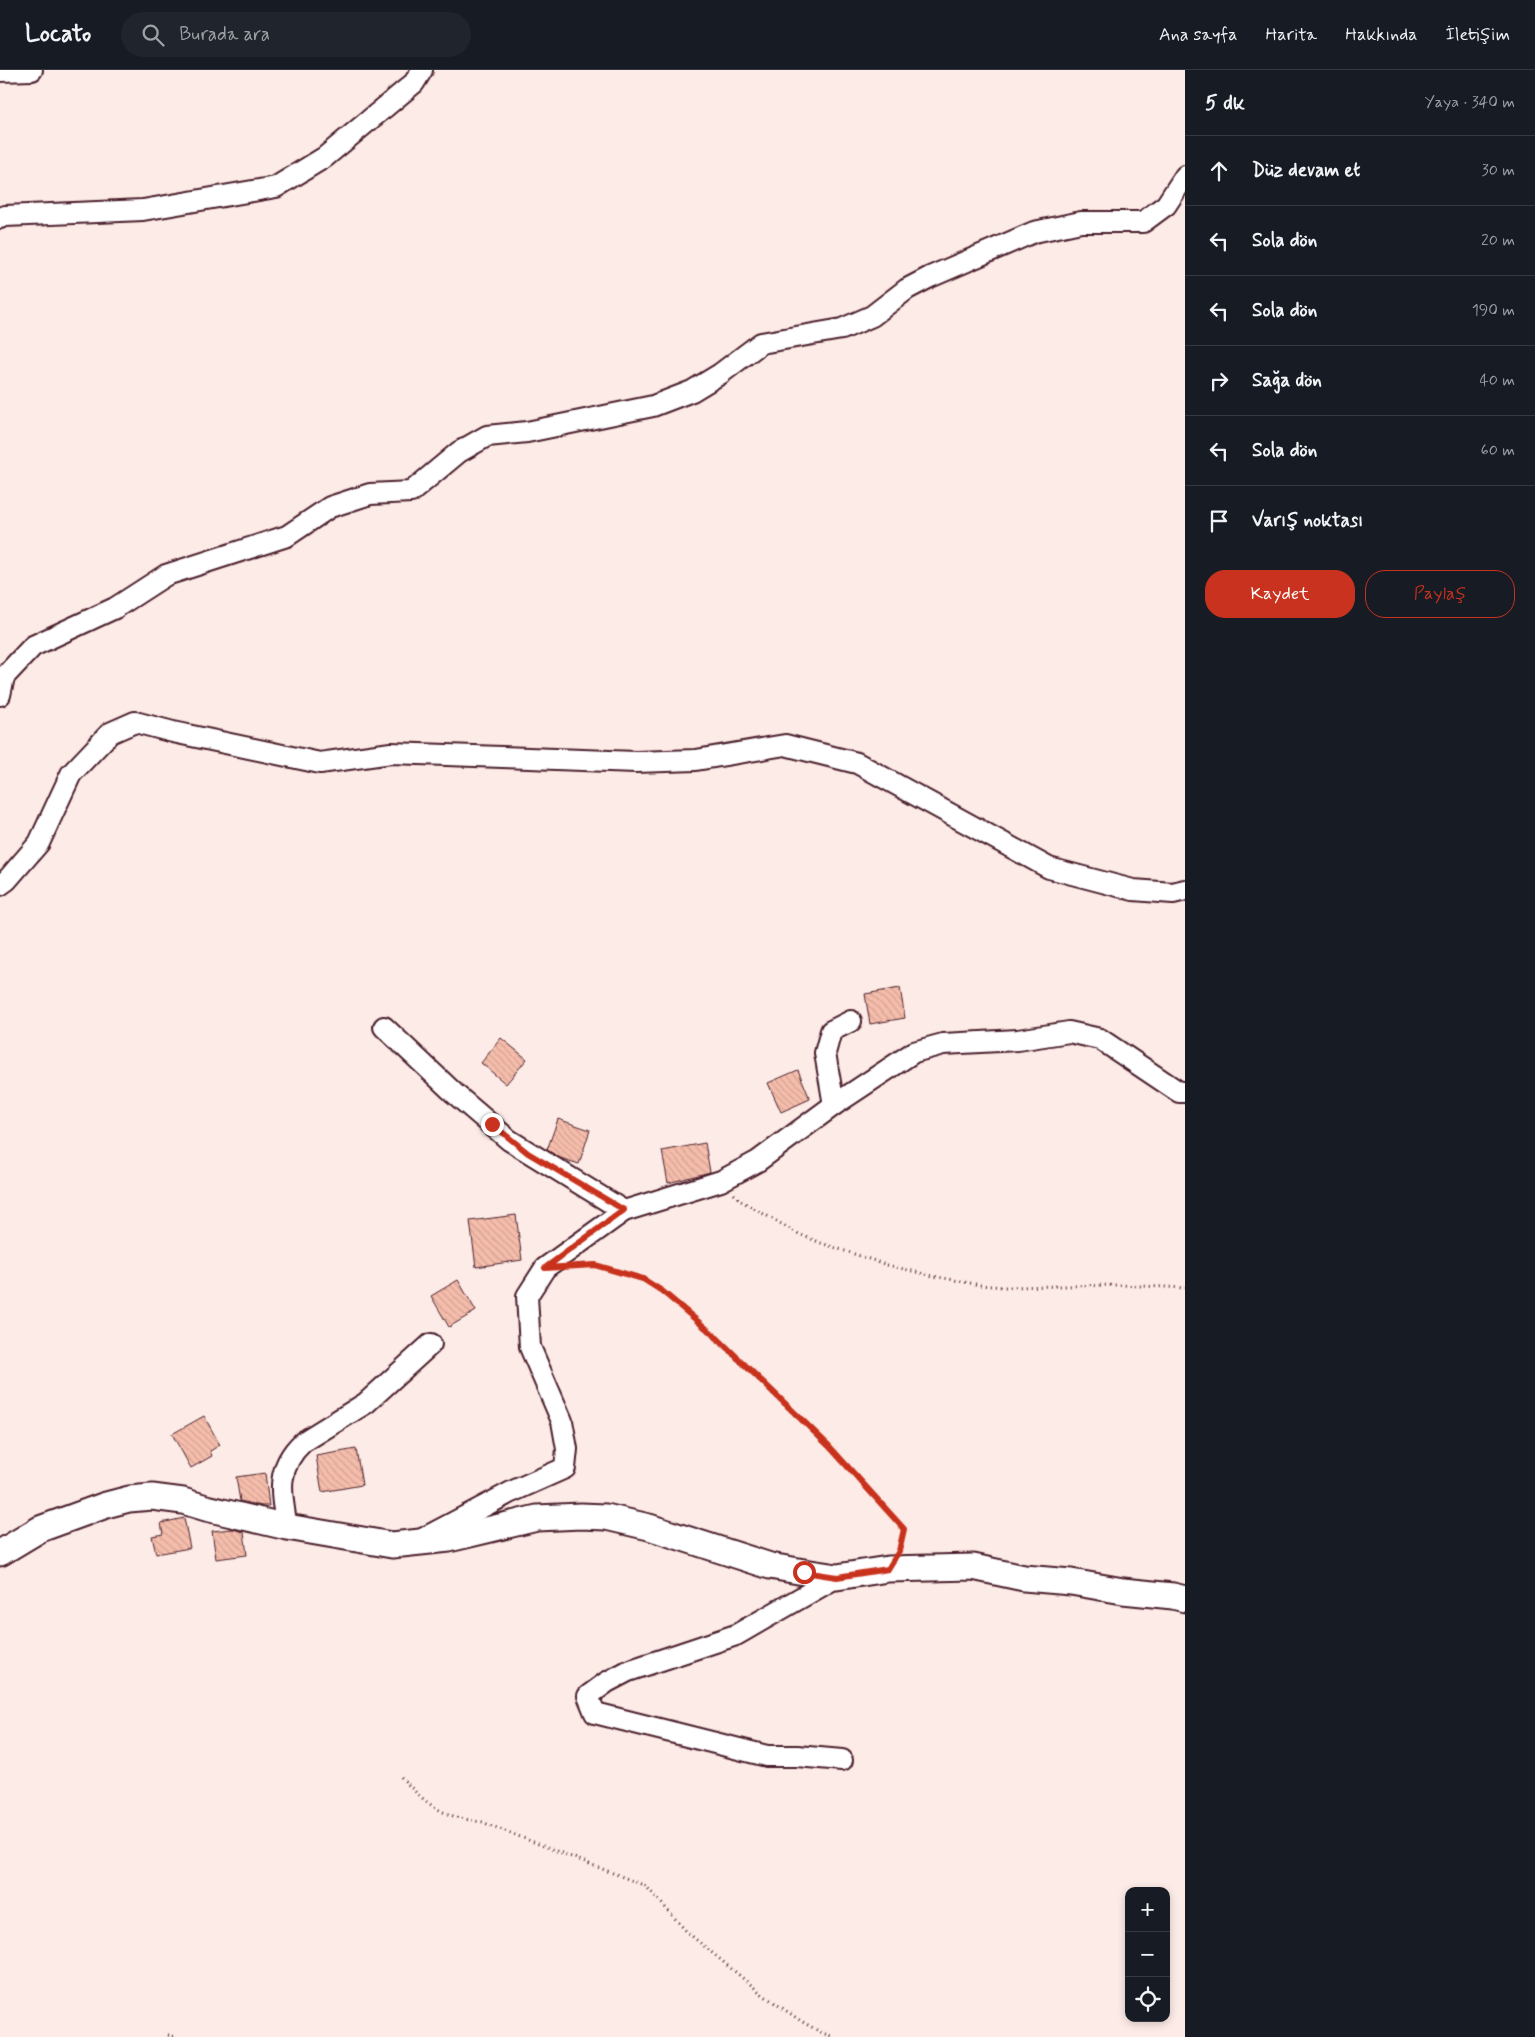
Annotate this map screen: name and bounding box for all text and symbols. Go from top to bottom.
search box [121,12,471,57]
text: Locato [25,19,91,50]
icon: search [139,21,167,49]
text: Burada ara [179,22,270,47]
text: Ana sayfa [1159,23,1238,47]
text: Harita [1266,23,1317,47]
text: Hakkında [1345,23,1418,47]
text: İletişim [1446,23,1510,47]
text: 5 dk [1205,89,1245,117]
text: Yaya · 340 m [1425,92,1515,113]
icon: ahead [1205,157,1233,185]
text: Düz devam et [1252,158,1360,183]
text: 30 m [1482,160,1515,181]
icon: left [1205,227,1233,255]
text: Sola dön [1252,228,1317,253]
text: 20 m [1481,230,1515,251]
icon: left [1205,297,1233,325]
text: Sola dön [1252,298,1317,323]
text: 190 m [1472,300,1515,321]
icon: right [1205,367,1233,395]
text: Sağa dön [1252,368,1322,393]
text: 40 m [1479,370,1515,391]
icon: left [1205,437,1233,465]
text: Sola dön [1252,438,1317,463]
text: 60 m [1481,440,1515,461]
icon: arrive [1205,507,1233,535]
text: Varış noktası [1252,508,1363,533]
button: Kaydet [1205,570,1355,618]
button: Paylaş [1365,570,1515,618]
route end [481,1113,504,1136]
route start [793,1561,816,1584]
map controls [1125,1887,1170,2022]
button: + [1125,1887,1170,1932]
button: − [1125,1932,1170,1977]
button: locate [1125,1977,1170,2022]

